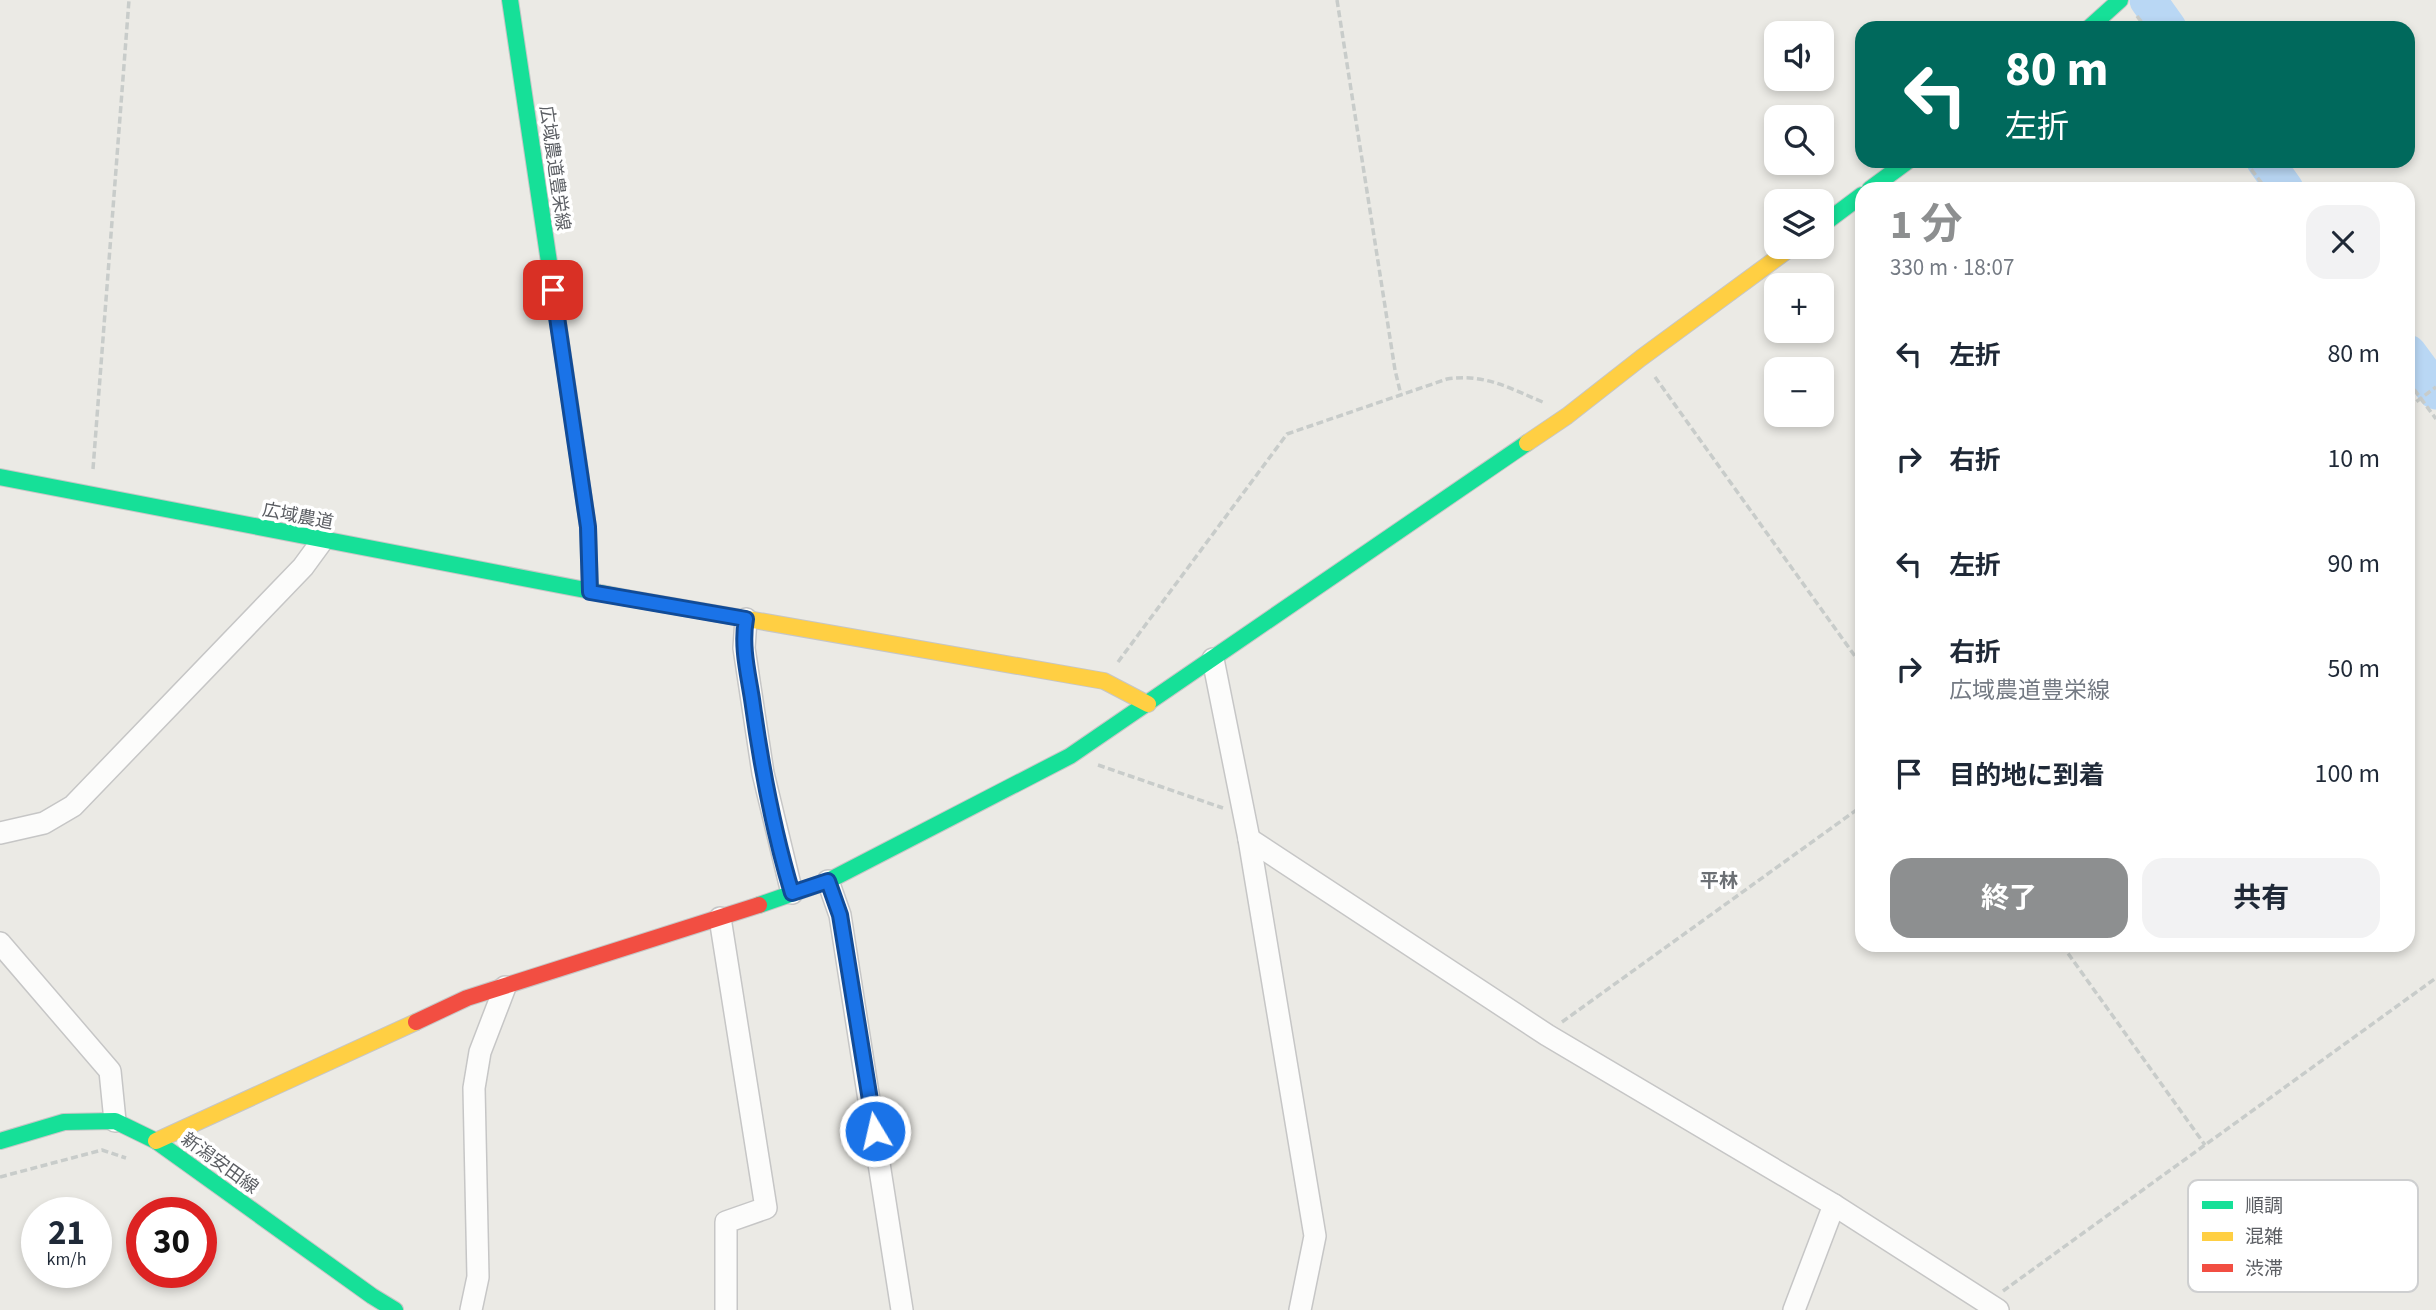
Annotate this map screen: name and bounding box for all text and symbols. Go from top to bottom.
map controls [1764,21,1834,427]
button: sound [1764,21,1834,91]
text: 80 m [2005,35,2109,105]
icon: left [1890,49,1981,140]
street label: 広域農道豊栄線 [533,104,576,232]
text: 左折 [2005,104,2069,150]
button: search [1764,105,1834,175]
button: layers [1764,189,1834,259]
text: 1 分 [1890,195,1963,255]
button: close [2306,205,2380,279]
text: 330 m · 18:07 [1890,251,2014,284]
pin [523,260,583,320]
icon: arrive [534,271,572,309]
button: + [1764,273,1834,343]
icon: left [1890,335,1928,373]
text: 80 m [2327,335,2380,372]
text: 左折 [1949,337,2001,374]
button: − [1764,357,1834,427]
icon: right [1890,440,1928,478]
text: 10 m [2327,440,2380,477]
text: 右折 [1949,442,2001,479]
street label: 広域農道 [260,497,336,536]
icon: left [1890,545,1928,583]
text: 90 m [2327,545,2380,582]
text: 左折 [1949,547,2001,584]
text: 右折 [1949,634,2001,671]
icon: right [1890,650,1928,688]
text: 50 m [2327,650,2380,687]
text: 広域農道豊栄線 [1949,674,2110,707]
icon: arrive [1890,755,1928,793]
text: 100 m [2314,755,2380,792]
text: 目的地に到着 [1949,757,2105,794]
button: 終了 [1890,858,2128,938]
button: 共有 [2142,858,2380,938]
district label: 平林 [1700,868,1738,895]
position arrow [838,1094,912,1168]
street label: 新潟安田線 [176,1127,263,1200]
legend [2188,1180,2418,1292]
text: 順調 [2245,1193,2283,1220]
speed limit sign: 30 [126,1197,217,1288]
text: 21 [48,1208,85,1258]
text: 混雑 [2245,1224,2283,1251]
text: km/h [47,1247,86,1272]
text: 渋滞 [2245,1256,2283,1283]

